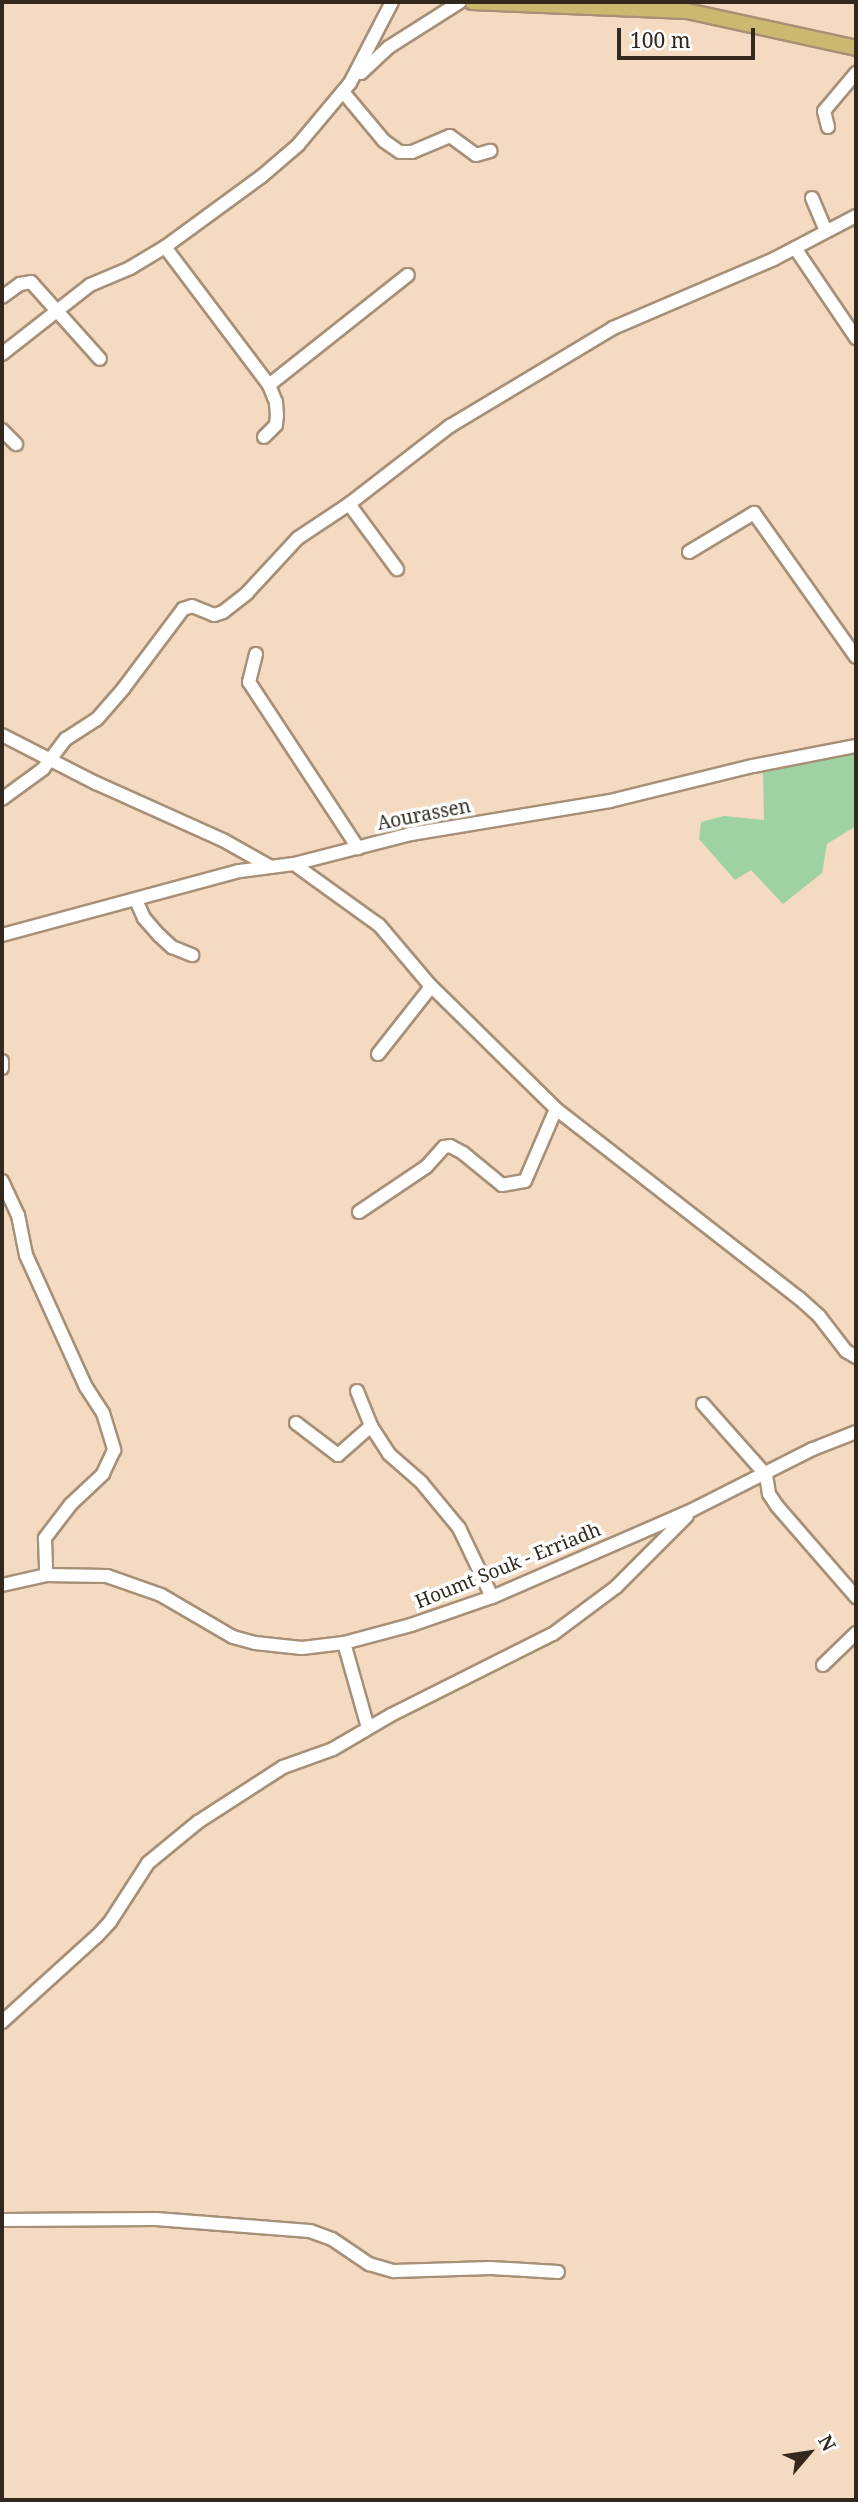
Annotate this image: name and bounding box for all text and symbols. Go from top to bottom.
scale bar [620,14,758,58]
text: 100 m [630,26,691,54]
street label: Aourassen [375,795,473,835]
street label: Houmt Souk - Erriadh [412,1518,604,1614]
north arrow [774,2418,844,2488]
text: N [812,2430,842,2456]

